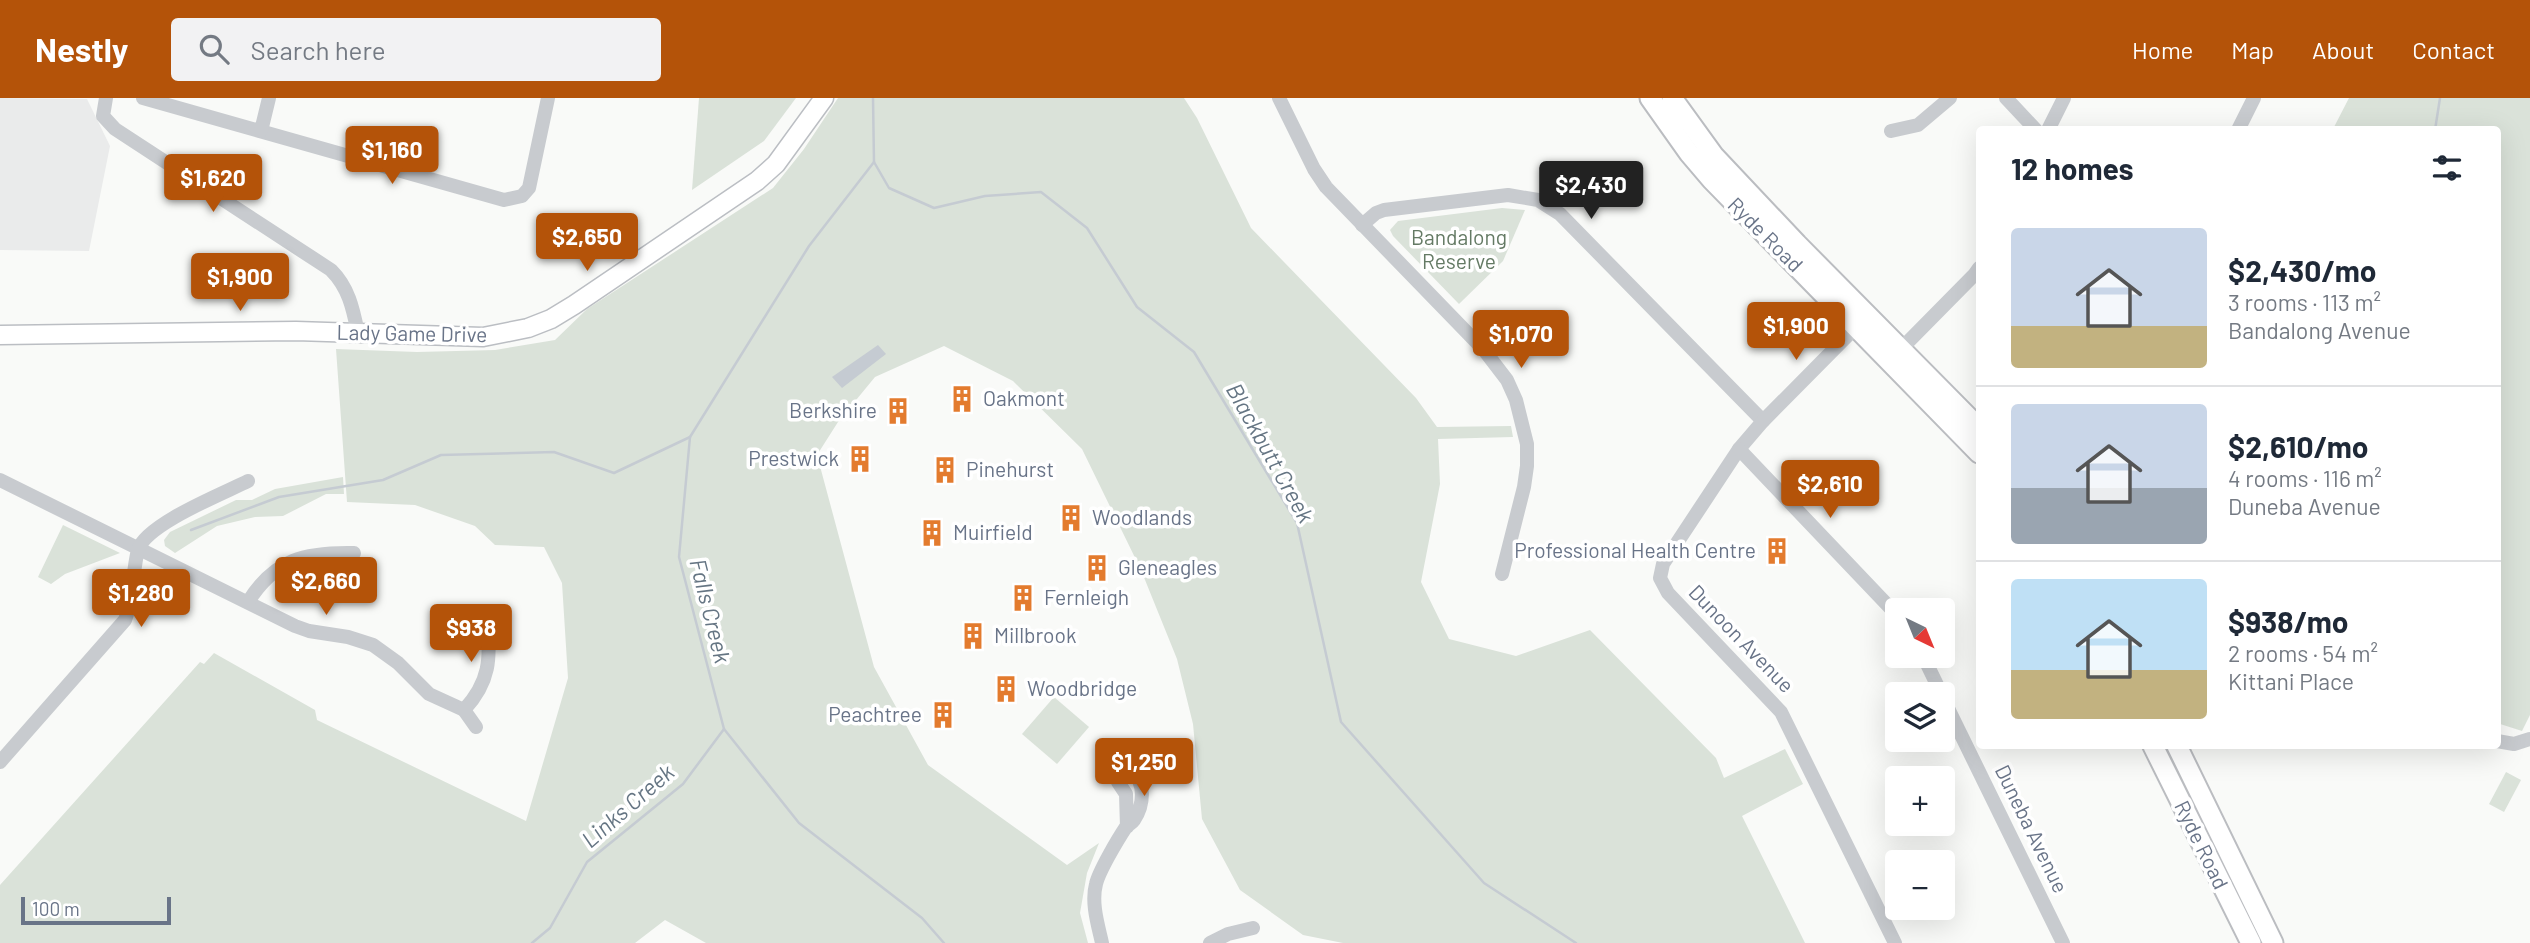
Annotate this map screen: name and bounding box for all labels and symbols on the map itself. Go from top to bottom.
pin: $1,160 [335,126,449,186]
pin: $1,620 [156,155,270,214]
pin: $2,430 [1534,162,1648,221]
street label: Ryde Road [1723,191,1809,277]
pin: $2,650 [530,214,644,273]
park label: Bandalong Reserve [1411,224,1507,273]
pin: $1,900 [183,254,297,313]
pin: $1,900 [1739,302,1853,362]
pin: $1,070 [1464,310,1578,370]
street label: Lady Game Drive [336,319,488,346]
water label: Blackbutt Creek [1221,378,1321,527]
building icon: Oakmont [947,384,977,414]
place label: Oakmont [983,385,1065,410]
building icon: Berkshire [883,396,913,426]
place label: Berkshire [789,397,877,422]
building icon: Prestwick [845,444,875,474]
place label: Prestwick [748,445,839,470]
building icon: Pinehurst [930,455,960,485]
place label: Pinehurst [966,456,1054,481]
pin: $2,610 [1773,460,1887,520]
building icon: Woodlands [1056,503,1086,533]
place label: Woodlands [1092,504,1192,529]
building icon: Muirfield [917,518,947,548]
place label: Muirfield [953,519,1033,544]
building icon: Professional Health Centre [1762,536,1792,566]
place label: Professional Health Centre [1514,537,1756,562]
building icon: Gleneagles [1082,553,1112,583]
place label: Gleneagles [1118,554,1217,579]
water label: Falls Creek [685,556,737,666]
pin: $2,660 [269,558,383,617]
pin: $1,280 [84,570,198,629]
street label: Dunoon Avenue [1684,579,1800,697]
building icon: Fernleigh [1008,583,1038,613]
place label: Fernleigh [1044,584,1129,609]
north arrow [1885,598,1955,668]
pin: $938 [430,604,512,664]
building icon: Millbrook [958,621,988,651]
place label: Millbrook [994,622,1076,647]
building icon: Woodbridge [991,674,1021,704]
place label: Woodbridge [1027,675,1137,700]
building icon: Peachtree [928,700,958,730]
place label: Peachtree [828,701,922,726]
pin: $1,250 [1087,738,1201,798]
water label: Links Creek [575,758,679,853]
street label: Duneba Avenue [1991,760,2074,896]
street label: Ryde Road [2170,796,2235,893]
scale bar [21,894,172,926]

